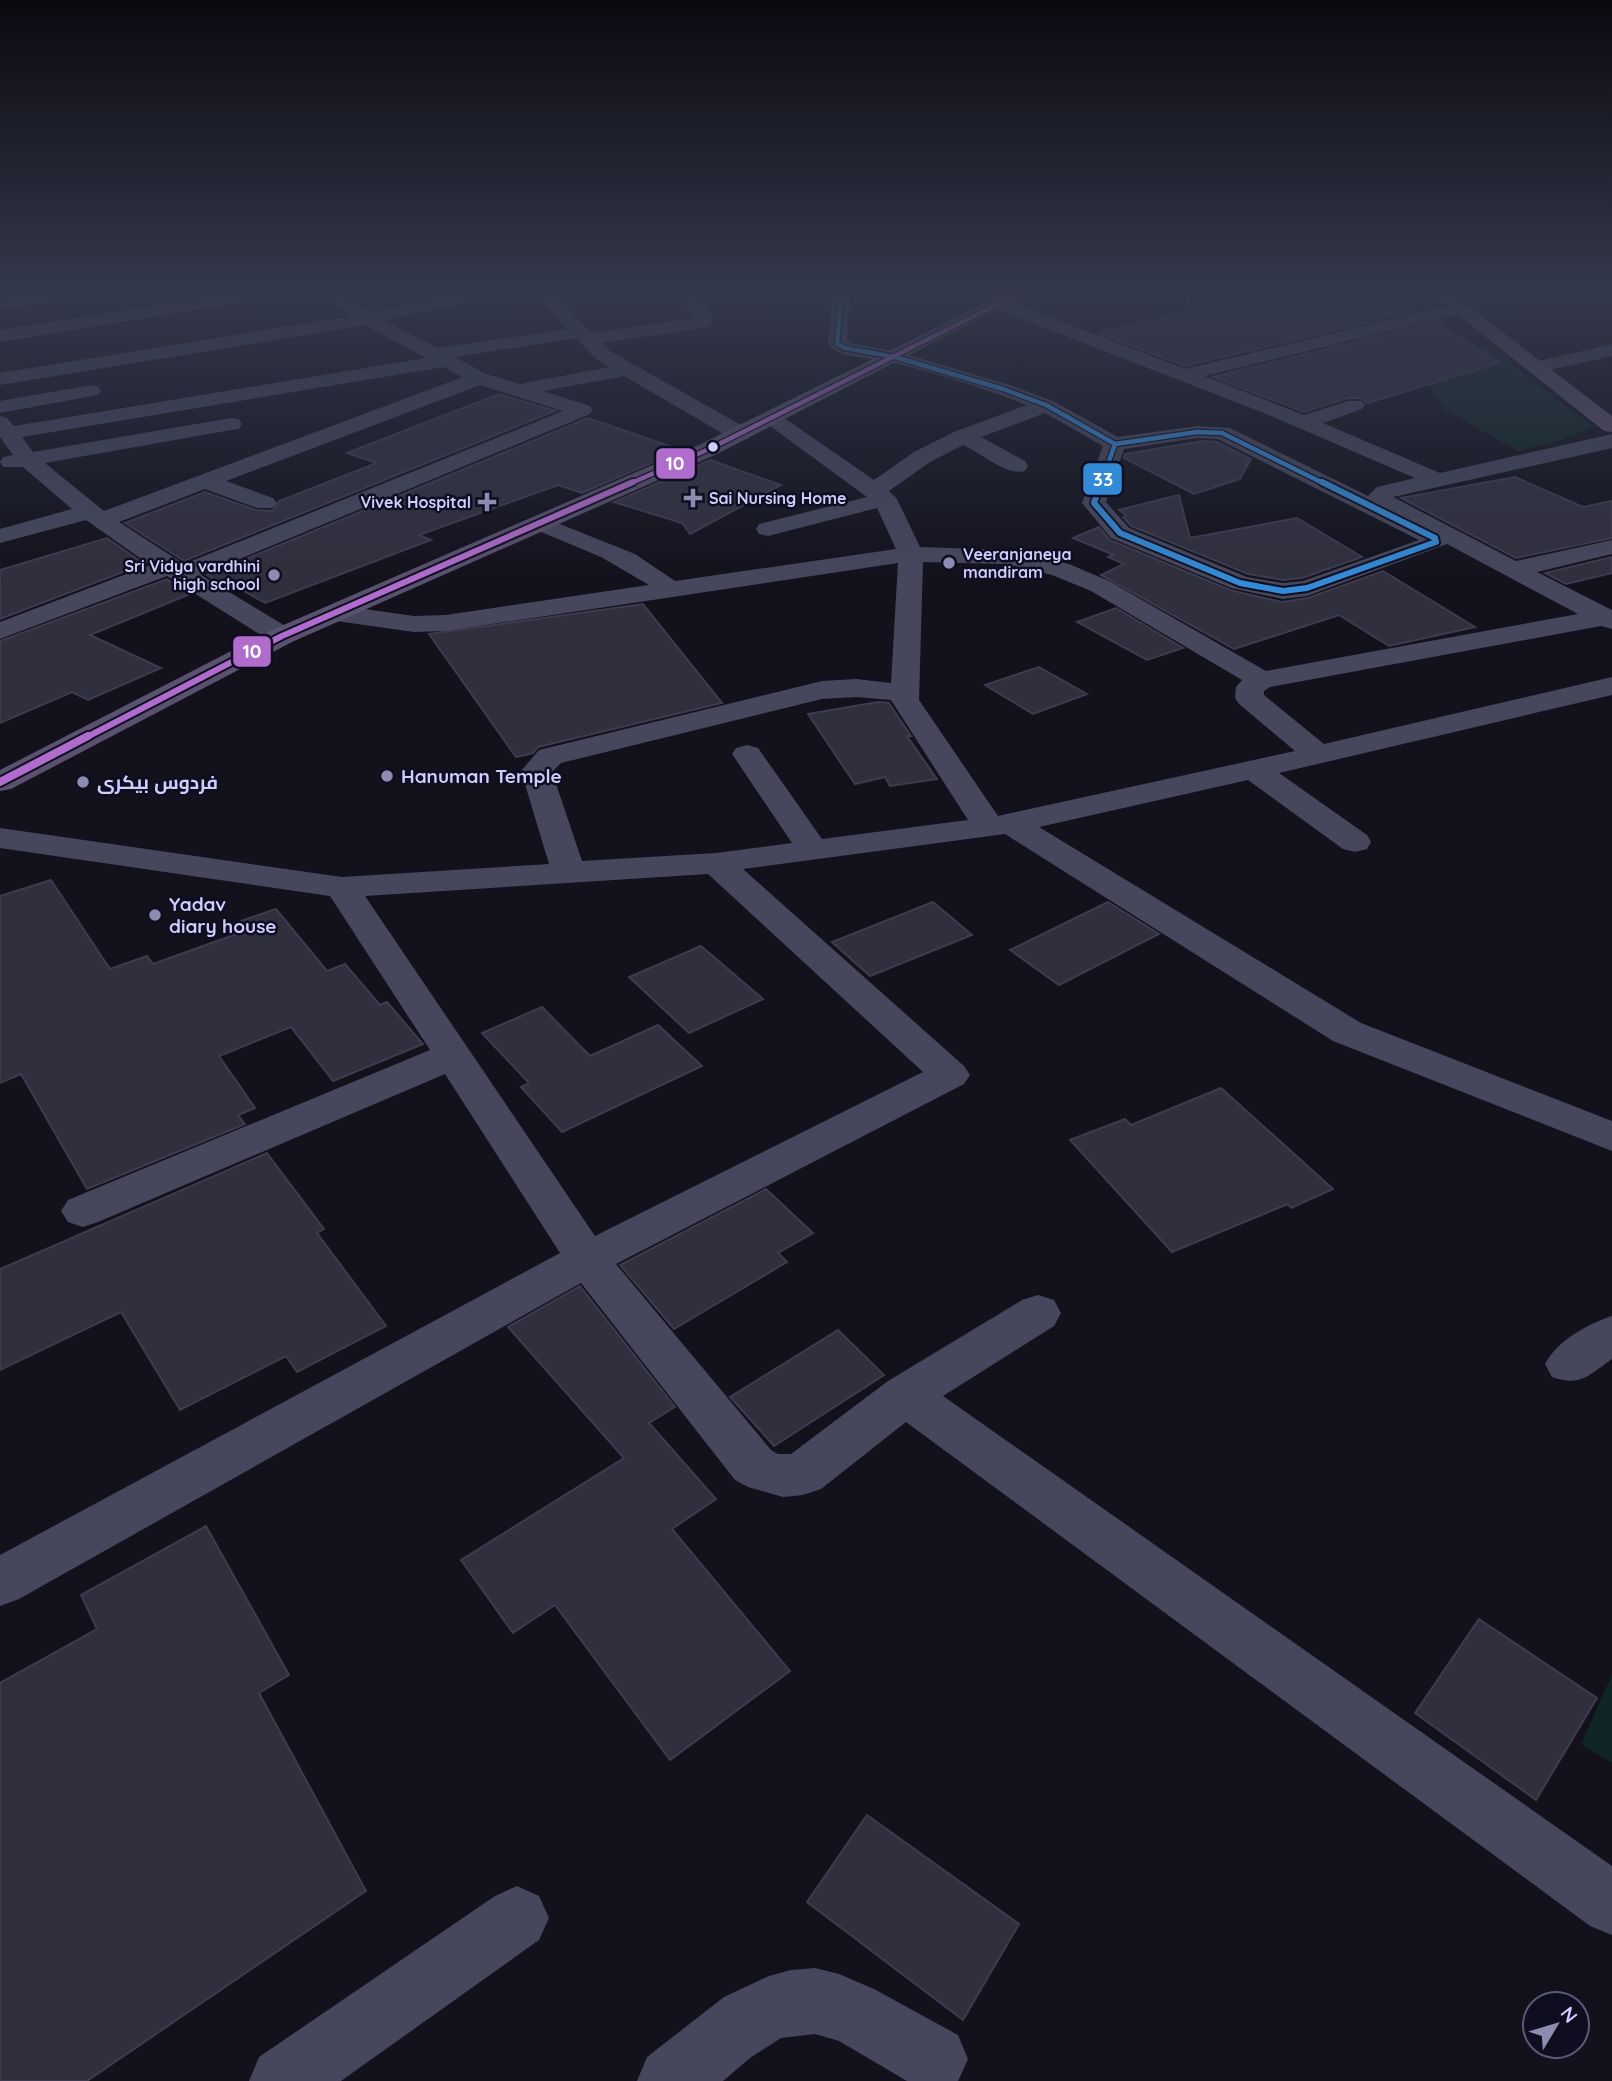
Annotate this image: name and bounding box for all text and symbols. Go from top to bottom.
unlabelled marker [706,440,720,454]
line badge: 10 [655,447,696,480]
text: 10 [665,451,685,475]
line badge: 33 [1082,462,1123,496]
text: 33 [1093,467,1113,491]
marker: Sai Nursing Home [683,488,703,508]
place label: Sai Nursing Home [709,488,846,508]
place label: Vivek Hospital [361,492,471,512]
marker: Vivek Hospital [477,492,497,512]
place label: Veeranjaneya mandiram [963,544,1071,582]
marker: Veeranjaneya mandiram [941,555,957,571]
place label: Sri Vidya vardhini high school [125,556,260,594]
marker: Sri Vidya vardhini high school [266,567,282,583]
line badge: 10 [232,635,272,668]
text: 10 [242,639,262,663]
place label: Hanuman Temple [401,764,562,788]
marker: Hanuman Temple [379,768,395,784]
place label: فردوس بیکری [97,770,218,794]
marker: فردوس بیکری [75,774,91,790]
place label: Yadav diary house [169,892,277,938]
marker: Yadav diary house [147,907,163,923]
north arrow [1521,1990,1591,2060]
text: N [1556,2002,1583,2027]

